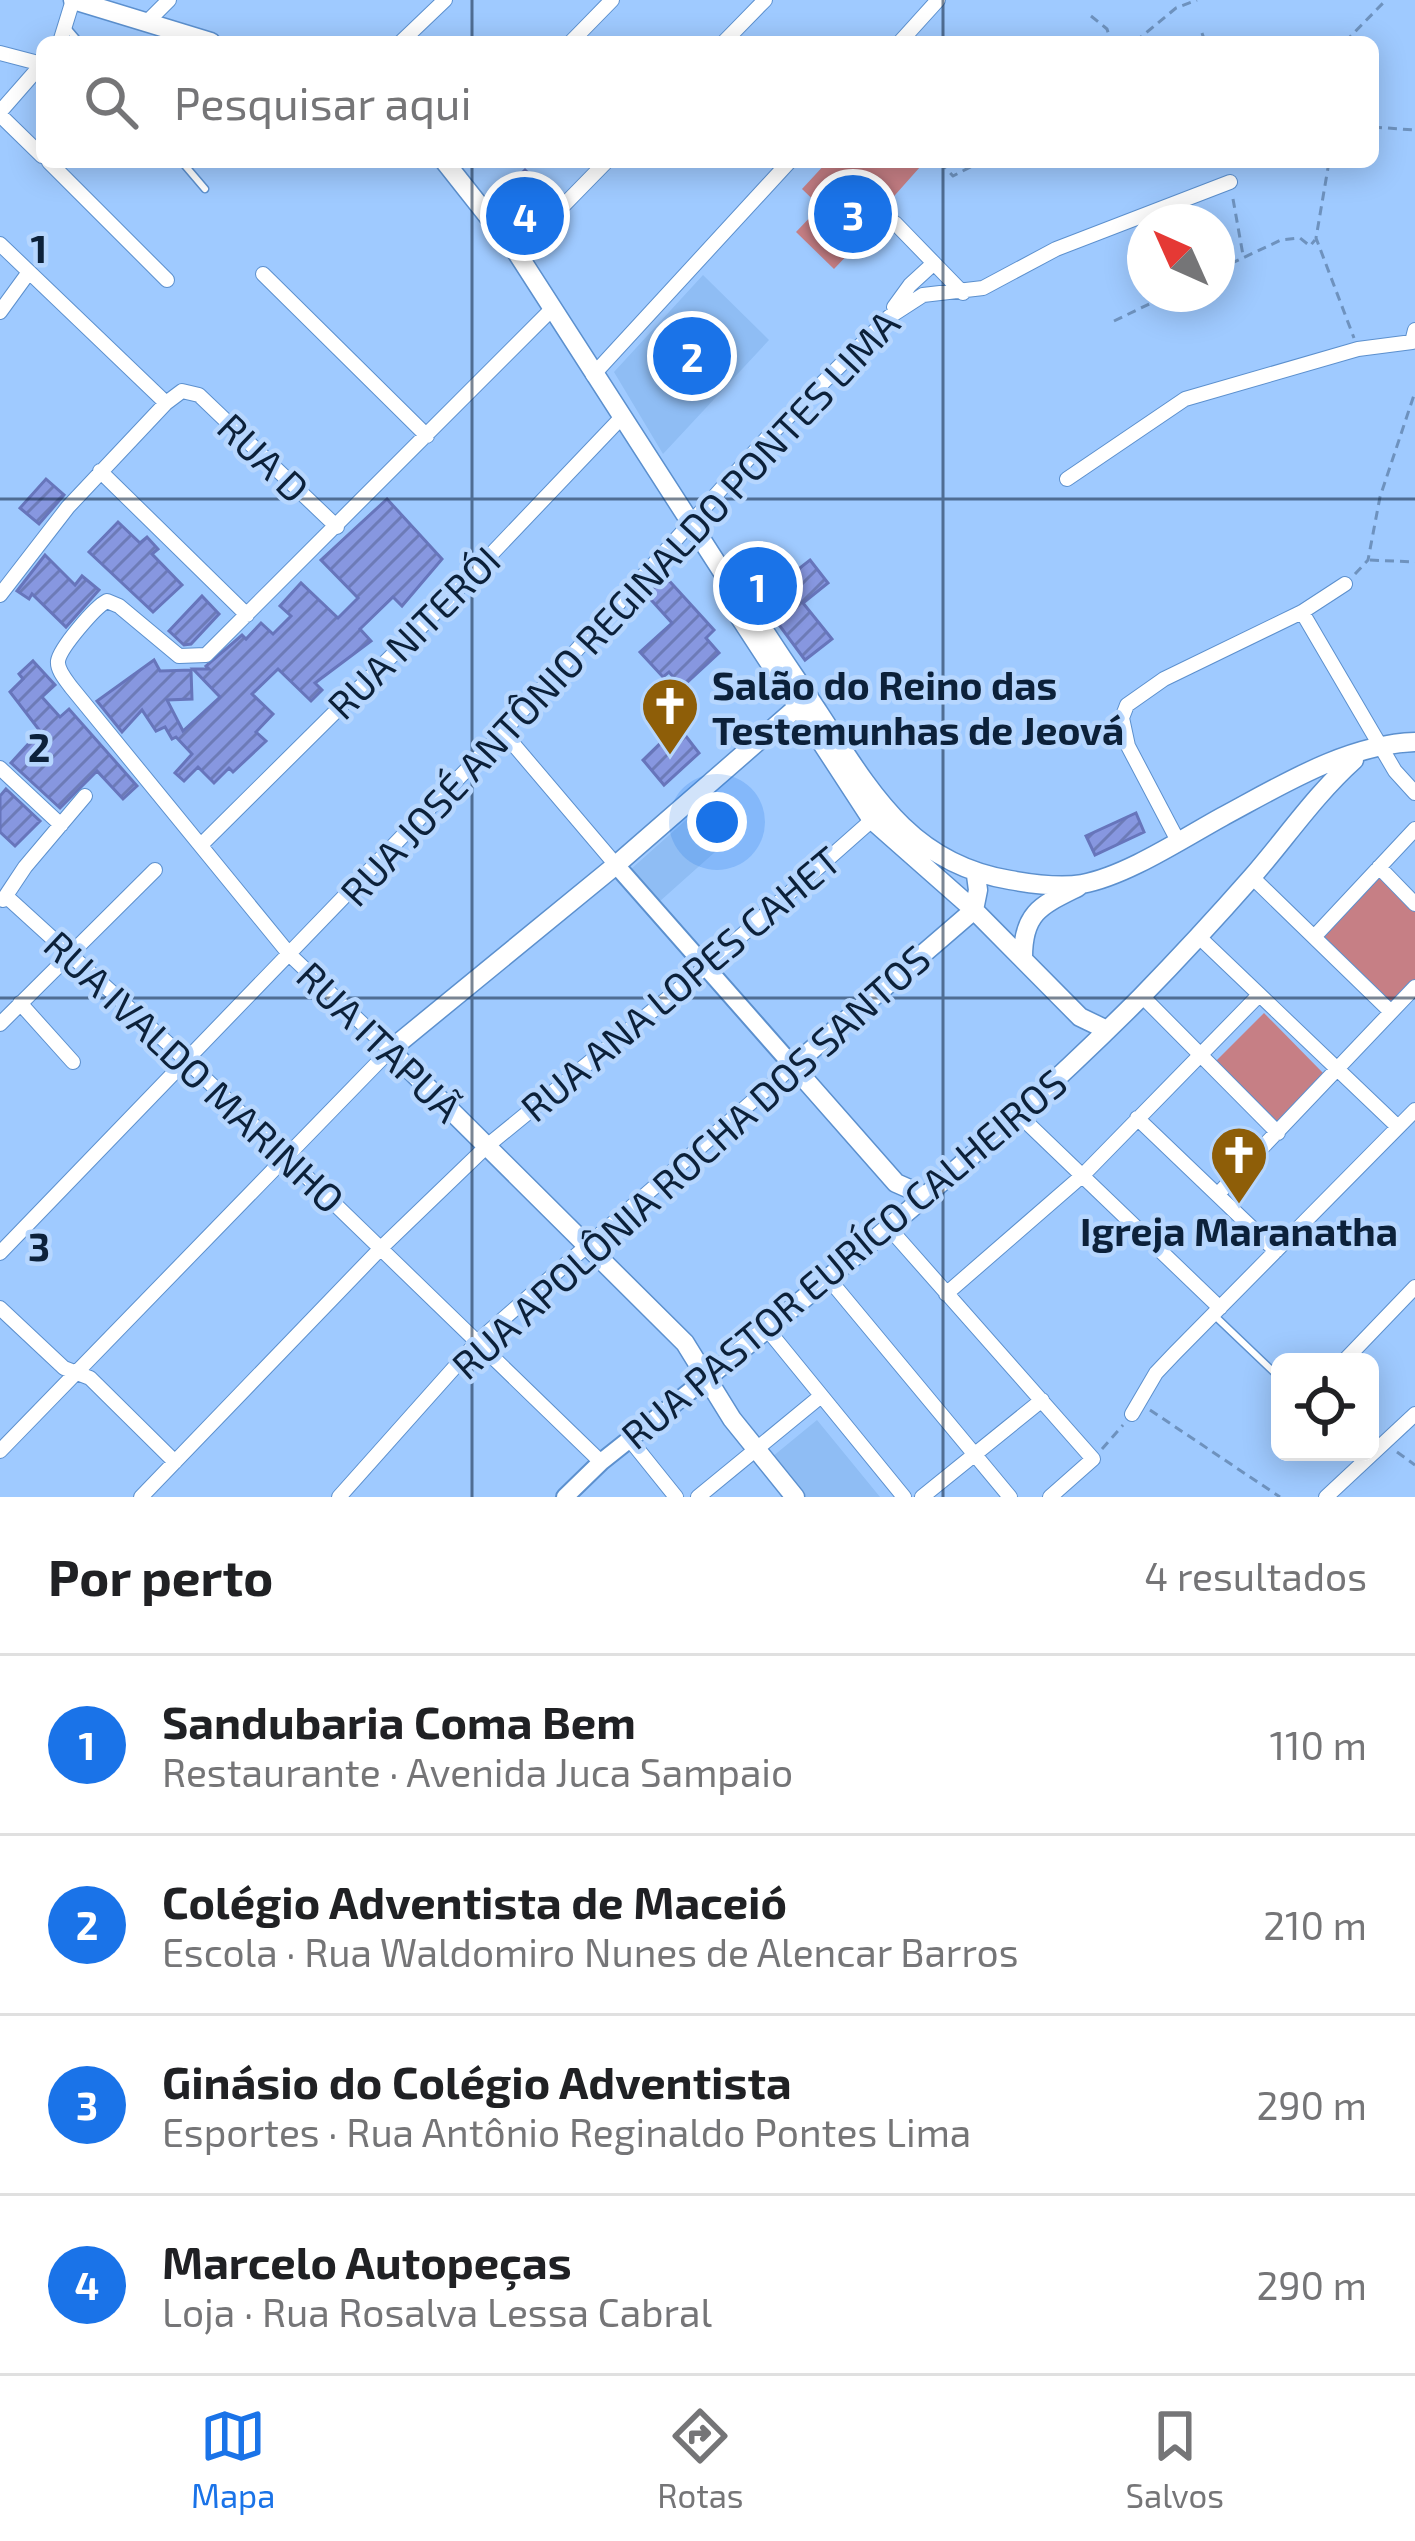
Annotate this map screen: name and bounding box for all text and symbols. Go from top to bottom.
search box [36,36,1379,168]
icon: search [78,69,144,135]
text: Pesquisar aqui [174,75,472,129]
pin: 3 [814,169,892,259]
pin: 4 [486,171,564,261]
north arrow [1127,204,1235,312]
text: 1 [31,224,47,271]
street label: RUA JOSÉ ANTÔNIO REGINALDO PONTES LIMA [330,299,908,915]
pin: 2 [653,311,731,401]
street label: RUA D [209,403,319,511]
street label: RUA NITERÓI [317,536,509,728]
pin: 1 [719,541,797,631]
place label: Salão do Reino das Testemunhas de Jeová [712,661,1124,753]
church icon: Salão do Reino das Testemunhas de Jeová [639,675,701,757]
text: 2 [28,723,50,770]
your location [687,792,747,852]
street label: RUA ANA LOPES CAHET [511,836,849,1130]
street label: RUA IVALDO MARINHO [36,920,354,1222]
street label: RUA APOLÔNIA ROCHA DOS SANTOS [442,934,938,1388]
street label: RUA ITAPUÃ [288,951,472,1131]
street label: RUA PASTOR EURÍCO CALHEIROS [611,1058,1075,1458]
church icon: Igreja Maranatha [1208,1124,1270,1206]
place label: Igreja Maranatha [1080,1207,1398,1254]
text: 3 [28,1222,50,1269]
map controls [1271,1353,1379,1461]
button: locate [1271,1353,1379,1461]
text: Por perto [48,1545,273,1606]
text: 4 resultados [1144,1552,1367,1599]
text: Sandubaria Coma Bem [162,1694,636,1748]
text: 1 [79,1721,95,1768]
text: 110 m [1270,1721,1367,1768]
text: Restaurante · Avenida Juca Sampaio [162,1748,793,1795]
text: Colégio Adventista de Maceió [162,1874,787,1928]
text: 2 [76,1901,98,1948]
text: 210 m [1263,1901,1367,1948]
text: Escola · Rua Waldomiro Nunes de Alencar Barros [162,1928,1019,1975]
text: Ginásio do Colégio Adventista [162,2054,792,2108]
text: 3 [76,2081,98,2128]
text: 290 m [1256,2081,1367,2128]
text: Esportes · Rua Antônio Reginaldo Pontes Lima [162,2108,971,2155]
text: Marcelo Autopeças [162,2234,572,2288]
text: 4 [75,2261,99,2308]
text: 290 m [1256,2261,1367,2308]
text: Loja · Rua Rosalva Lessa Cabral [162,2288,712,2335]
tab: Mapa [191,2403,275,2515]
tab: Rotas [657,2403,744,2515]
tab: Salvos [1126,2403,1224,2515]

